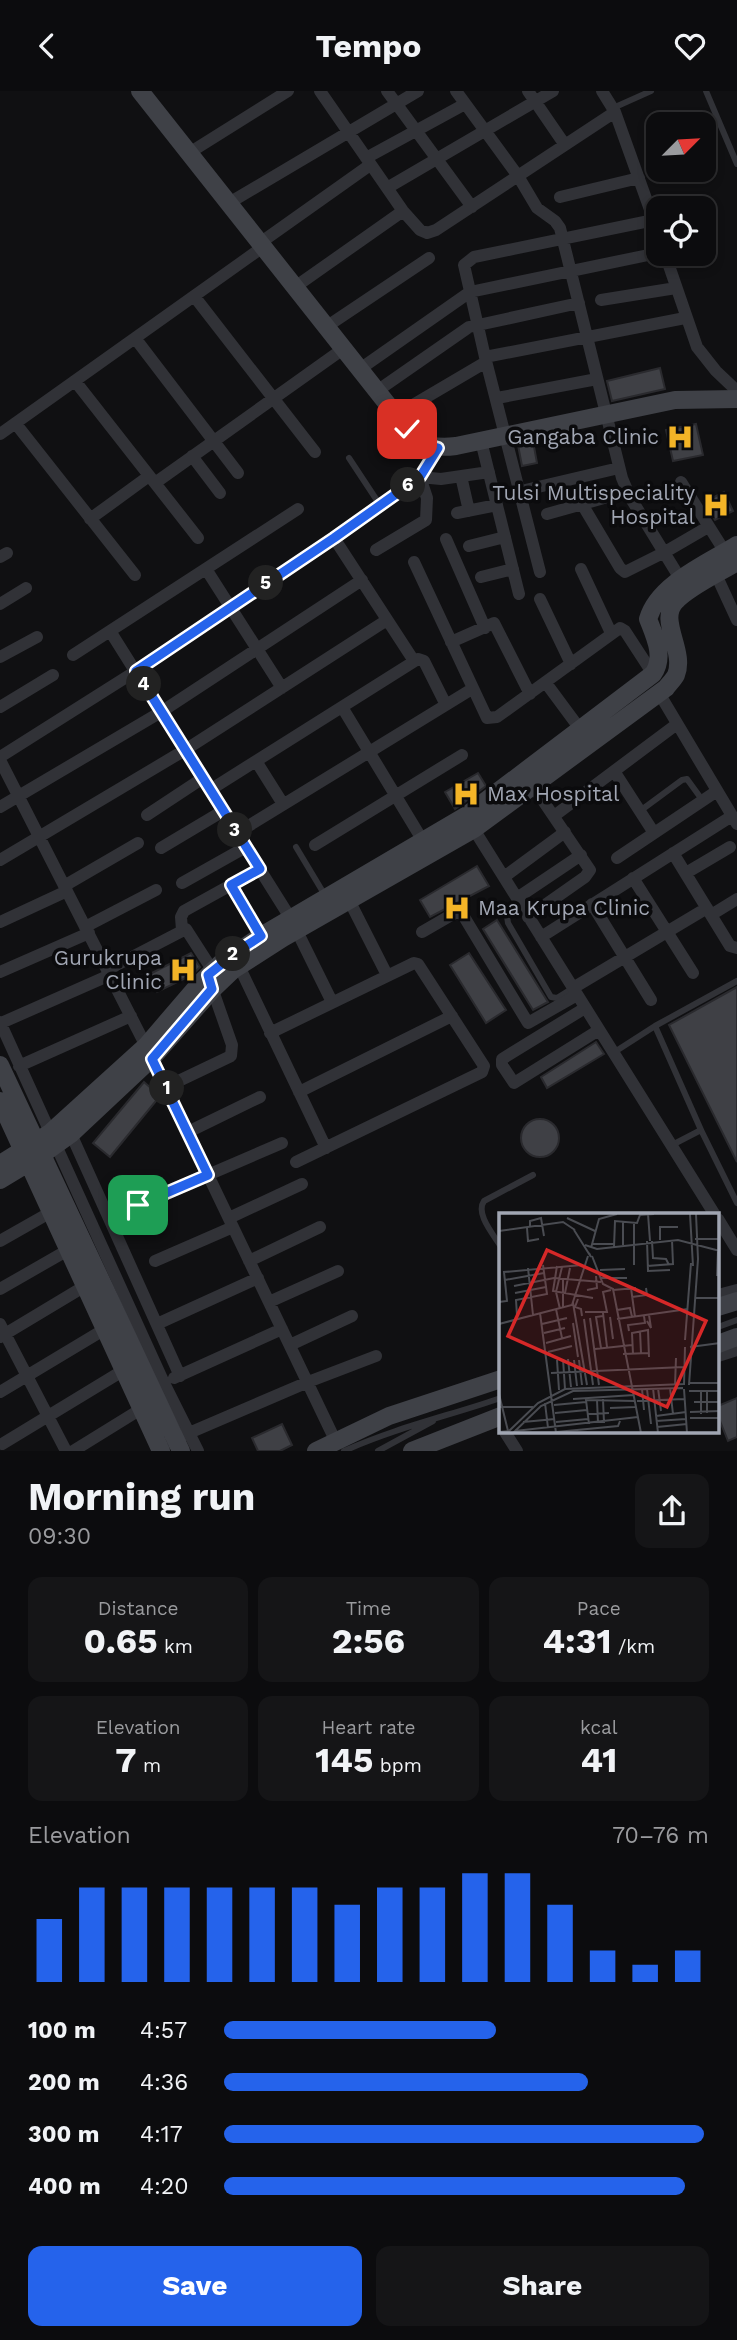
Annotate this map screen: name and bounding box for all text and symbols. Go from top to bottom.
icon: back [28,27,66,65]
text: Tempo [316,27,421,65]
icon: heart [671,27,709,65]
north arrow [646,112,716,182]
map controls [646,112,716,266]
button: locate [646,196,716,266]
pin [377,399,437,459]
icon: check [388,410,426,448]
hospital icon: Gangaba Clinic [665,422,695,452]
place label: Gangaba Clinic [507,424,659,449]
pin: 6 [390,467,426,503]
text: 6 [402,473,413,496]
place label: Tulsi Multispeciality Hospital [492,480,696,529]
hospital icon: Tulsi Multispeciality Hospital [701,490,731,520]
pin: 5 [248,566,284,601]
text: 5 [260,571,271,594]
pin: 4 [127,667,162,701]
text: 4 [137,672,150,695]
hospital icon: Max Hospital [451,779,481,809]
place label: Max Hospital [487,781,620,806]
pin: 3 [218,813,252,847]
text: 3 [229,818,240,841]
hospital icon: Maa Krupa Clinic [442,893,472,923]
place label: Maa Krupa Clinic [478,895,650,920]
pin: 2 [216,937,250,971]
text: 2 [227,942,238,965]
place label: Gurukrupa Clinic [54,945,162,994]
hospital icon: Gurukrupa Clinic [168,955,198,985]
pin: 1 [150,1070,184,1105]
text: 1 [162,1076,171,1099]
pin [108,1175,168,1235]
icon: arrive [119,1186,157,1224]
inset map [499,1213,720,1433]
button: share [635,1474,709,1548]
text: Morning run [28,1475,255,1519]
text: 09:30 [28,1523,91,1550]
text: Distance [98,1597,179,1620]
text: Time [346,1597,391,1620]
text: Pace [577,1597,621,1620]
text: 0.65 [83,1620,158,1662]
text: 2:56 [332,1620,405,1662]
text: 4:31 [542,1620,612,1662]
text: km [158,1635,193,1658]
text: /km [612,1635,655,1658]
text: Elevation [96,1716,181,1739]
text: Heart rate [322,1716,415,1739]
text: kcal [580,1716,618,1739]
text: 7 [115,1739,137,1781]
text: 145 [315,1739,373,1781]
text: 41 [580,1739,617,1781]
text: m [137,1754,161,1777]
text: bpm [373,1754,422,1777]
text: Elevation [28,1822,131,1849]
text: 70–76 m [612,1822,709,1849]
text: 100 m [28,2017,96,2044]
text: 4:57 [140,2017,187,2044]
text: 200 m [28,2069,100,2096]
text: 4:36 [140,2069,188,2096]
text: 300 m [28,2121,99,2148]
text: 4:17 [140,2121,183,2148]
text: 400 m [28,2173,101,2200]
text: 4:20 [140,2173,189,2200]
button: Save [28,2246,362,2326]
button: Share [376,2246,709,2326]

